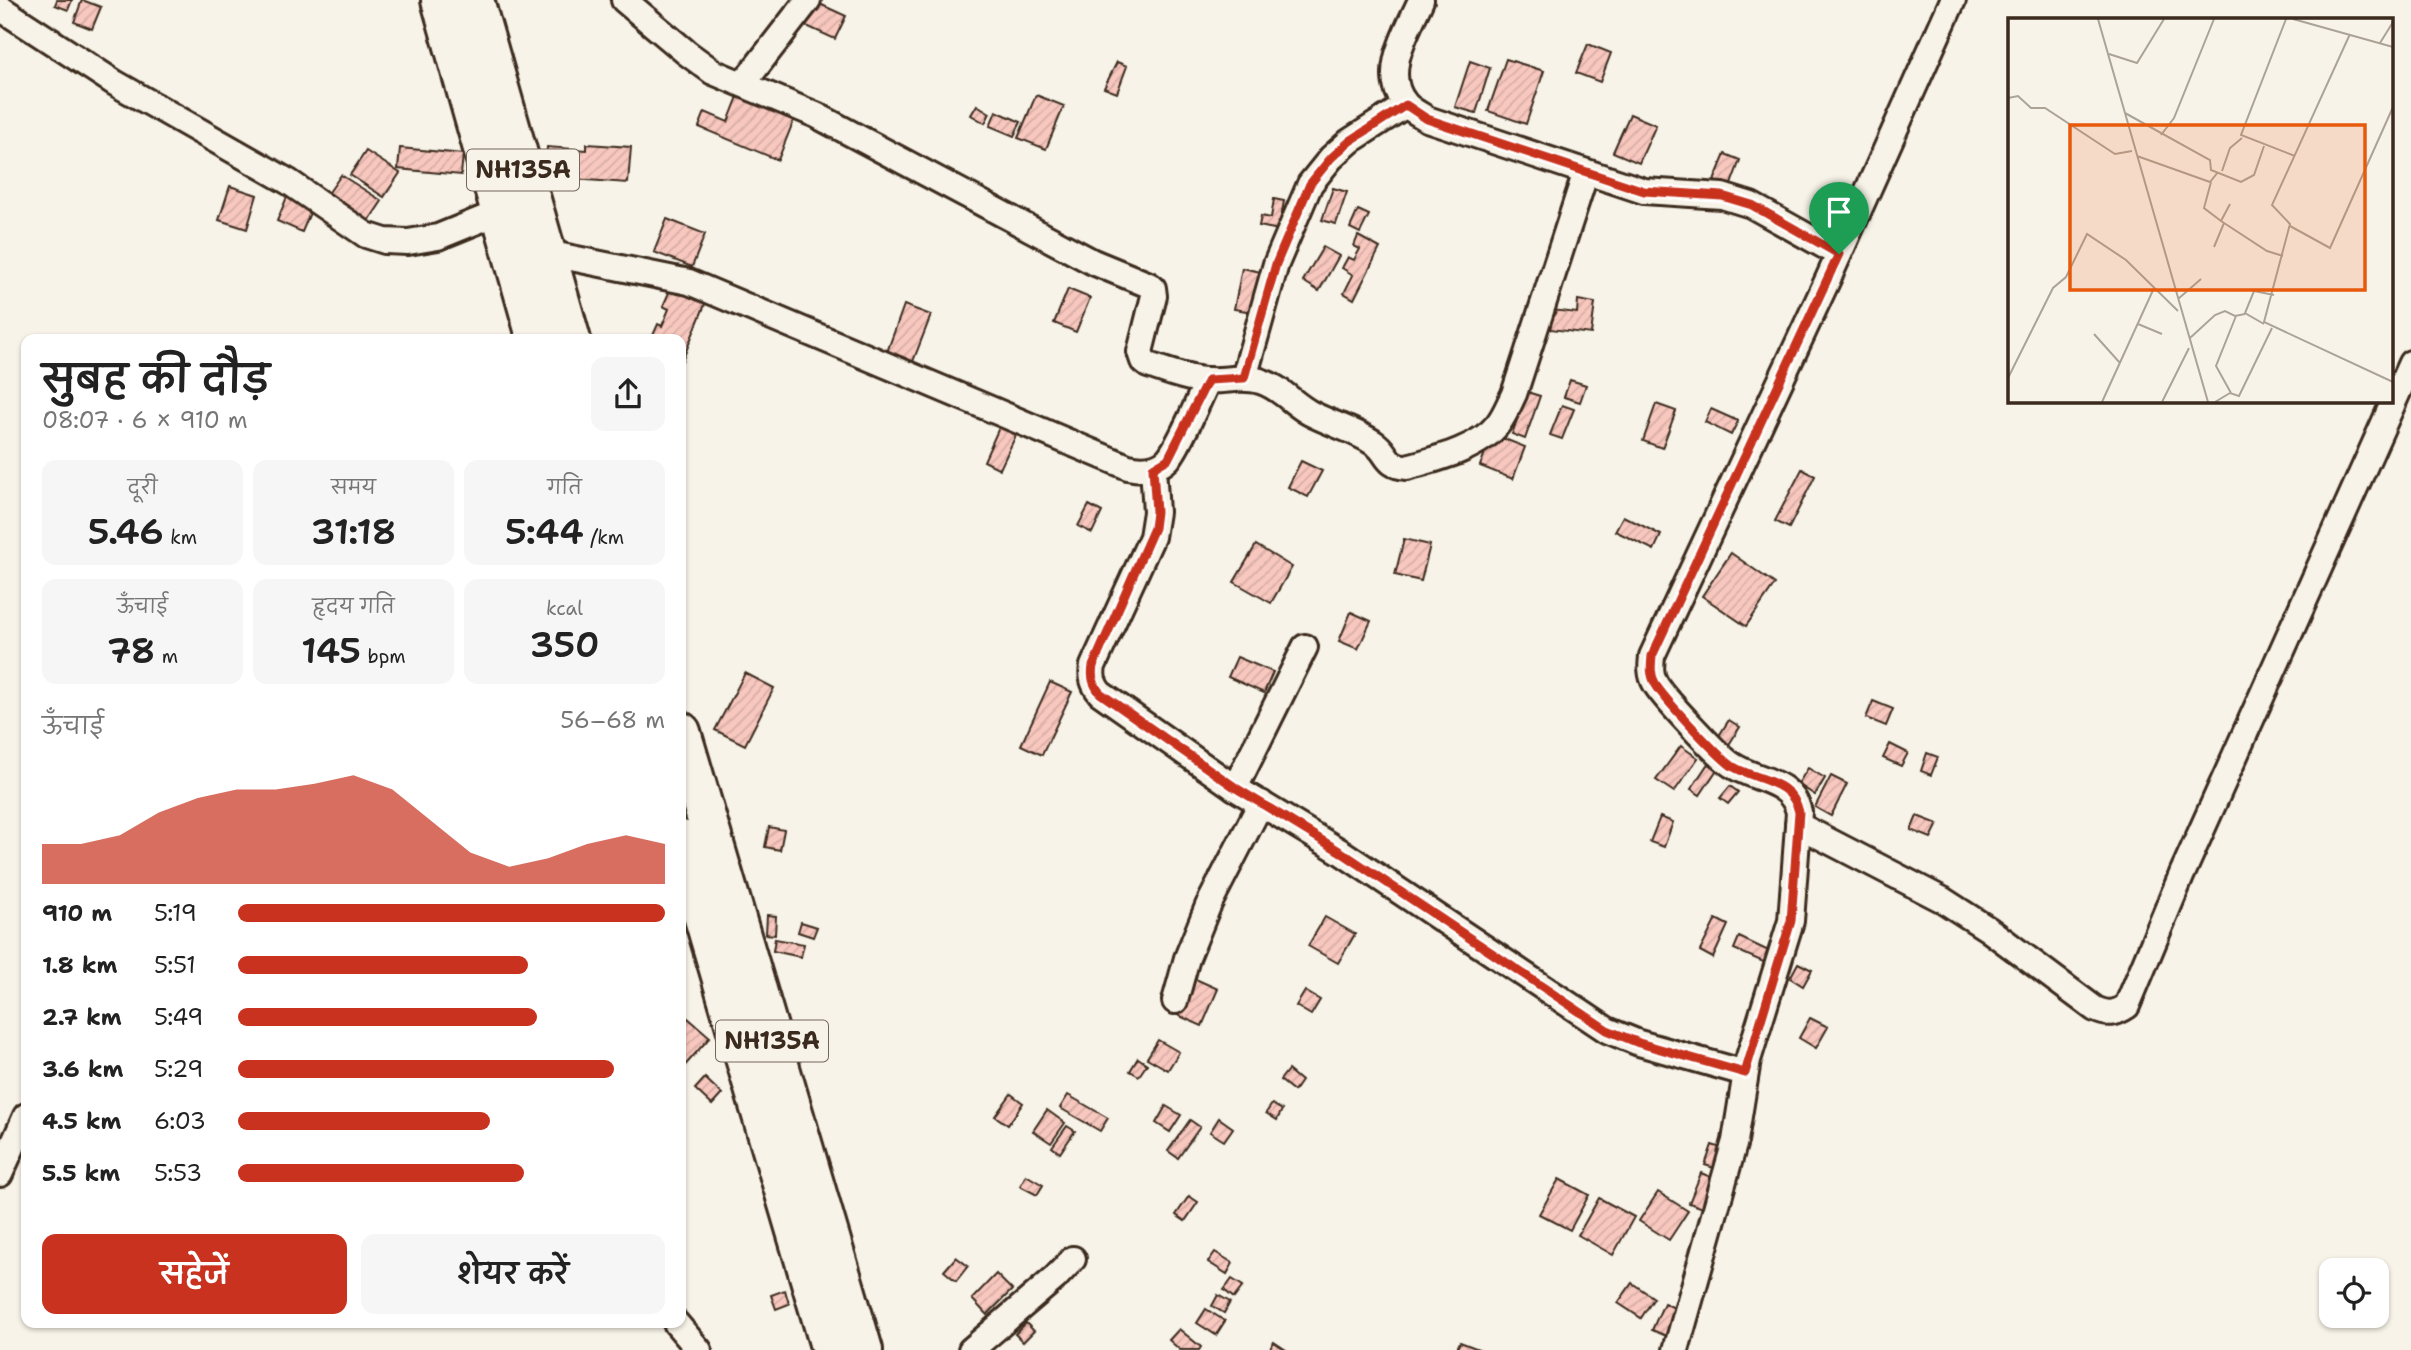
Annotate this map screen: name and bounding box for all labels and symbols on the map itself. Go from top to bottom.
inset map [2008,18,2394,402]
road number: NH135A [467,150,579,190]
pin [1809,182,1869,254]
road number: NH135A [716,1021,828,1062]

